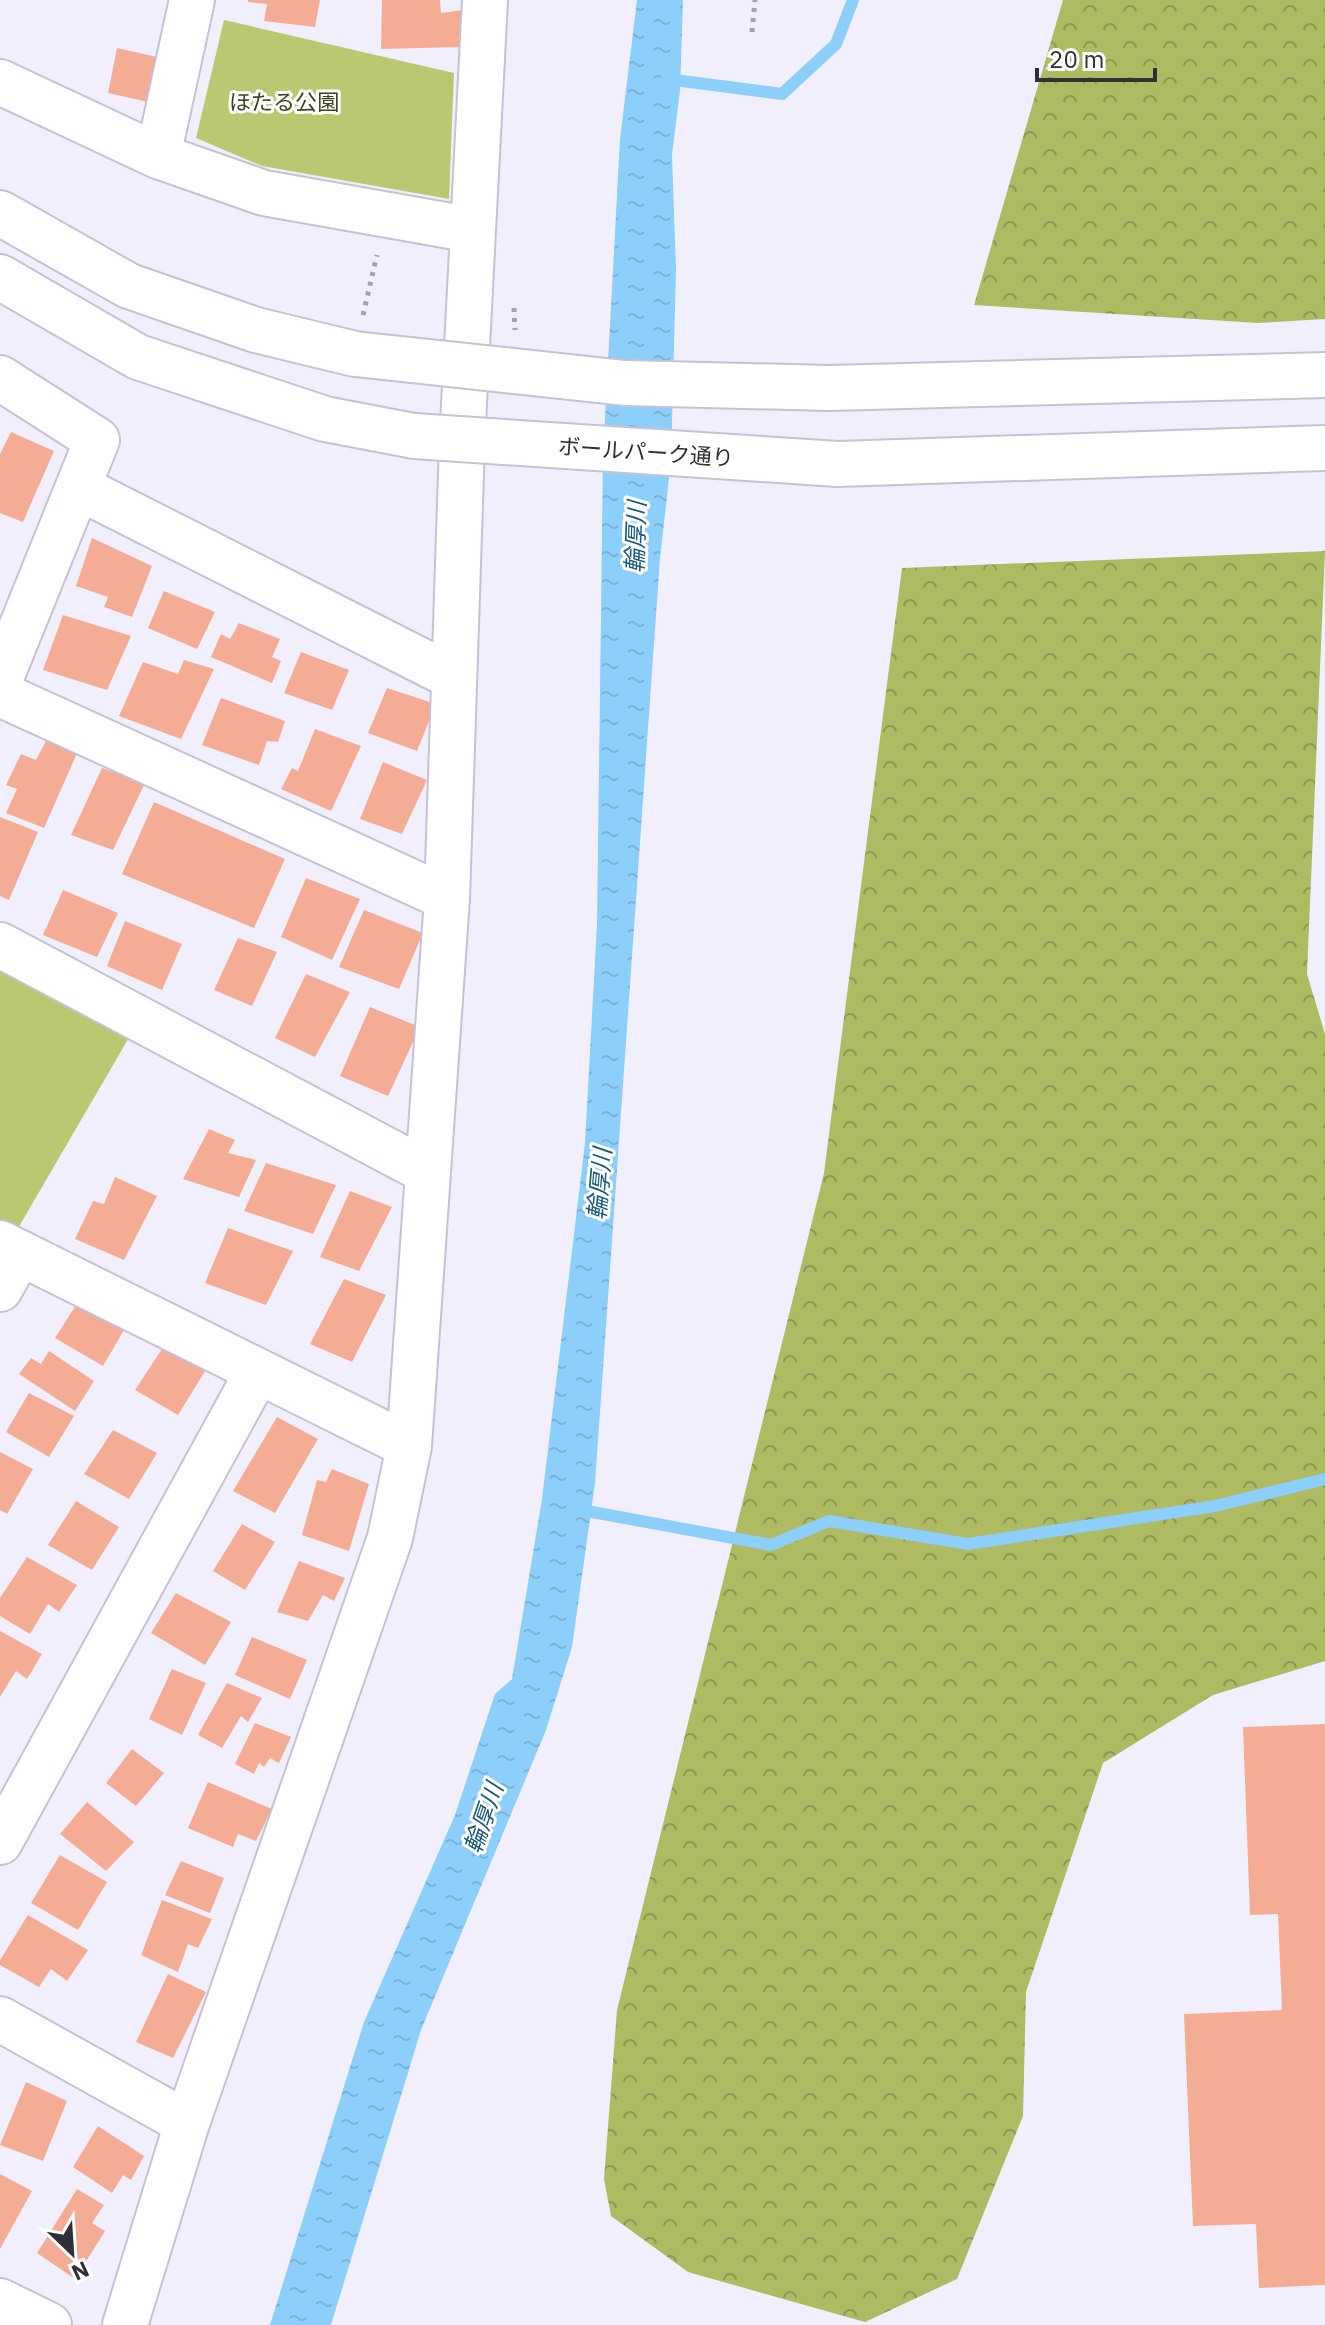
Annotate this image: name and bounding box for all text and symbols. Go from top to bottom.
scale bar [1037,32,1155,82]
text: 20 m [1049,43,1104,75]
park label: ほたる公園 [229,87,339,116]
street label: ボールパーク通り [557,431,735,472]
water label: 輪厚川 [618,497,652,574]
water label: 輪厚川 [580,1144,618,1221]
water label: 輪厚川 [456,1776,511,1857]
north arrow [32,2213,112,2293]
text: N [67,2255,94,2288]

